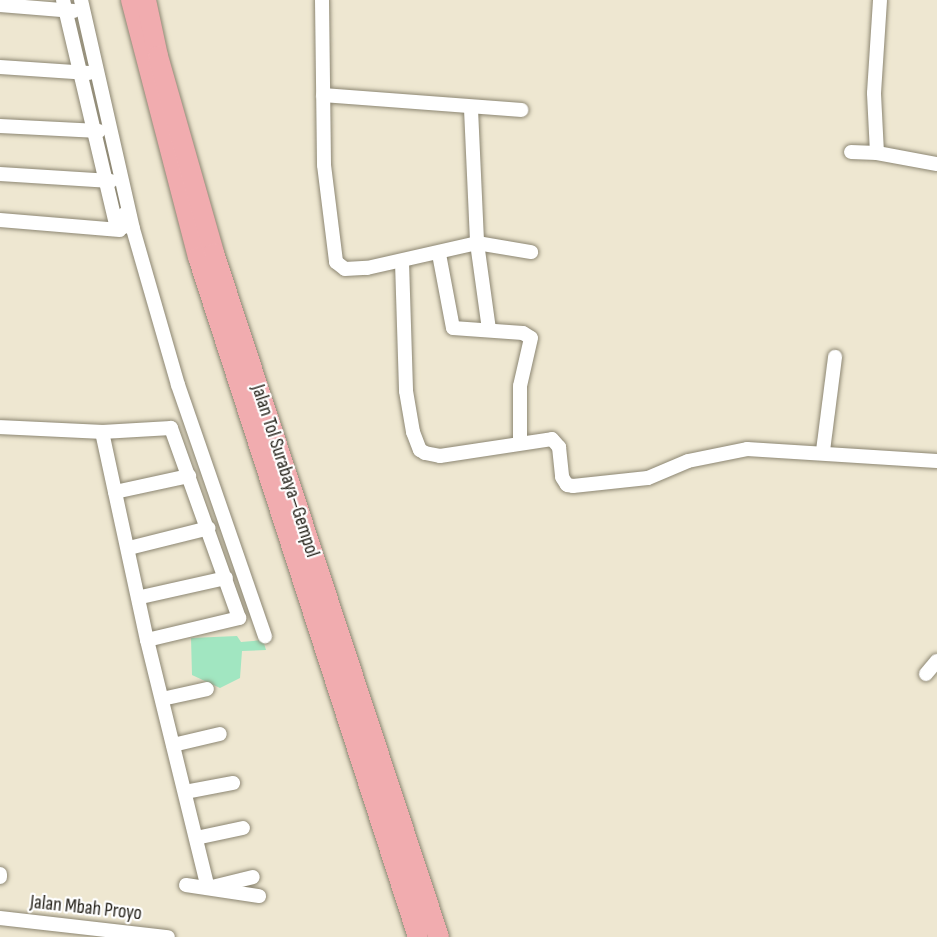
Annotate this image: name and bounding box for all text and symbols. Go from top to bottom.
street label: Jalan Tol Surabaya–Gempol [246,382,324,560]
street label: Jalan Mbah Proyo [29,890,143,926]

